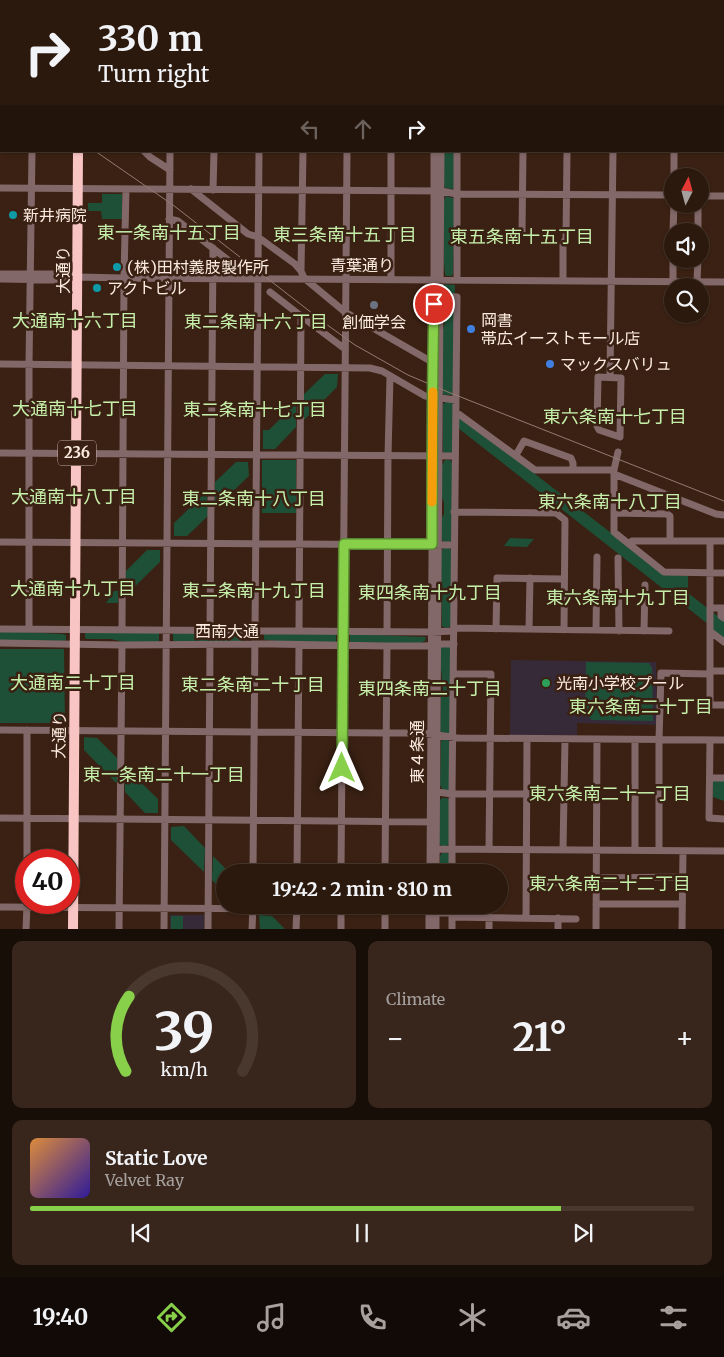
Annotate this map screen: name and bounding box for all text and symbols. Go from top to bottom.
text: 330 m [98,17,203,61]
icon: right [15,20,80,85]
text: Turn right [98,60,209,88]
icon: left [296,115,324,143]
icon: ahead [349,115,377,143]
icon: right [402,115,430,143]
north arrow [664,168,709,212]
map controls [664,168,709,323]
place label: 新井病院 [23,205,87,225]
marker: 新井病院 [7,209,19,221]
district label: 東一条南十五丁目 [97,221,241,244]
district label: 東三条南十五丁目 [273,223,417,246]
button: sound [664,223,709,268]
district label: 東五条南十五丁目 [450,225,594,248]
street label: 大通り [53,246,73,294]
street label: 青葉通り [330,255,394,275]
place label: (株)田村義肢製作所 [127,257,269,277]
marker: (株)田村義肢製作所 [111,261,123,273]
place label: アクトビル [107,278,186,298]
button: search [664,278,709,323]
marker: アクトビル [91,282,103,294]
pin [413,283,455,325]
icon: arrive [420,290,448,318]
marker: 創価学会 [368,299,380,311]
district label: 大通南十六丁目 [12,309,138,332]
district label: 東二条南十六丁目 [184,310,328,333]
place label: 岡書 帯広イーストモール店 [481,310,640,348]
place label: 創価学会 [342,312,406,332]
marker: 岡書 帯広イーストモール店 [465,323,477,335]
place label: マックスバリュ [560,354,672,374]
marker: マックスバリュ [544,358,556,370]
district label: 大通南十七丁目 [12,397,138,420]
district label: 東二条南十七丁目 [183,398,327,421]
district label: 東六条南十七丁目 [543,405,687,428]
road number: 236 [58,440,96,466]
district label: 大通南十八丁目 [11,485,137,508]
district label: 東二条南十八丁目 [182,487,326,510]
district label: 東六条南十八丁目 [538,490,682,513]
district label: 大通南十九丁目 [10,577,136,600]
district label: 東二条南十九丁目 [182,579,326,602]
district label: 東四条南十九丁目 [358,581,502,604]
district label: 東六条南十九丁目 [546,586,690,609]
street label: 西南大通 [195,621,259,641]
district label: 大通南二十丁目 [10,671,136,694]
district label: 東二条南二十丁目 [181,673,325,696]
place label: 光南小学校プール [556,673,684,693]
district label: 東四条南二十丁目 [358,677,502,700]
marker: 光南小学校プール [540,677,552,689]
district label: 東六条南二十丁目 [569,695,713,718]
street label: 大通り [49,711,69,759]
street label: 東４条通 [407,720,427,784]
position arrow [315,741,367,793]
district label: 東一条南二十一丁目 [83,763,245,786]
district label: 東六条南二十一丁目 [529,782,691,805]
speed limit sign: 40 [15,849,80,914]
district label: 東六条南二十二丁目 [529,872,691,895]
text: 19:42 · 2 min · 810 m [272,877,452,901]
text: Climate [386,989,445,1009]
text: 39 [154,999,214,1064]
text: 21° [513,1014,567,1061]
text: − [386,1020,405,1056]
text: + [675,1020,694,1056]
text: km/h [160,1058,208,1081]
text: Static Love [105,1146,208,1170]
text: Velvet Ray [105,1170,184,1190]
icon: previous [127,1219,155,1247]
icon: pause [348,1219,376,1247]
icon: next [569,1219,597,1247]
icon: directions [154,1300,189,1335]
icon: music [254,1300,289,1335]
icon: phone [355,1300,390,1335]
icon: climate [455,1300,490,1335]
icon: car [556,1300,591,1335]
icon: filters [656,1300,691,1335]
text: 19:40 [33,1303,88,1331]

